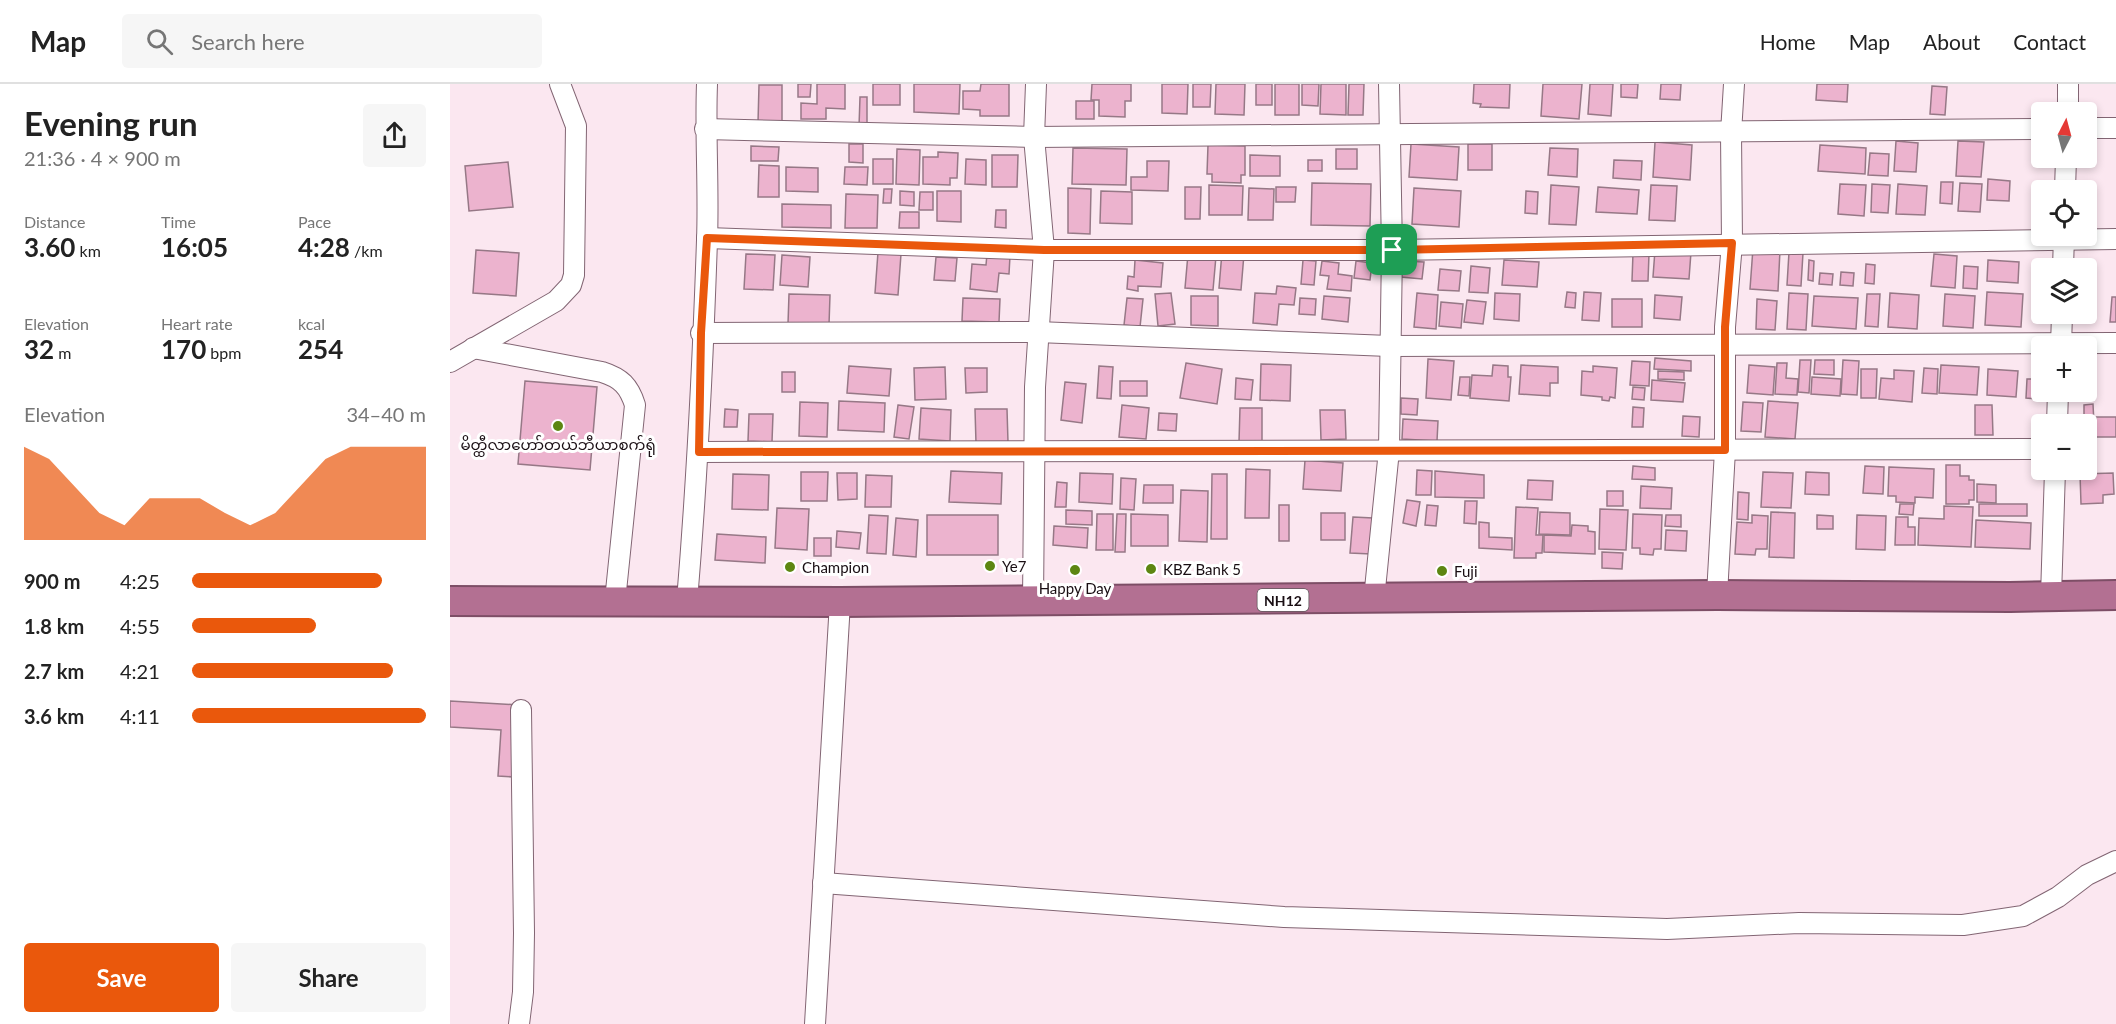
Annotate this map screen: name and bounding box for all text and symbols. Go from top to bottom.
search box [122,14,542,68]
text: Map [30,24,86,58]
icon: search [143,25,176,58]
text: Search here [191,28,305,55]
text: Home [1760,29,1816,54]
text: Map [1849,29,1890,54]
text: About [1923,29,1980,54]
text: Contact [2013,29,2086,54]
north arrow [2031,102,2097,168]
map controls [2031,102,2097,480]
text: Evening run [24,103,198,143]
button: share [363,104,426,167]
text: 21:36 · 4 × 900 m [24,146,181,170]
button: locate [2031,180,2097,246]
text: Distance [24,212,85,231]
text: Time [161,212,196,231]
text: Pace [298,212,331,231]
pin [1366,224,1417,275]
text: 3.60 [24,231,75,263]
text: 16:05 [161,231,228,263]
text: 4:28 [298,231,350,263]
icon: arrive [1375,233,1408,266]
text: km [75,241,101,260]
text: /km [350,241,383,260]
button: layers [2031,258,2097,324]
text: Elevation [24,314,89,333]
text: Heart rate [161,314,233,333]
text: kcal [298,314,325,333]
text: 32 [24,333,54,365]
text: 170 [161,333,206,365]
text: 254 [298,333,343,365]
button: + [2031,336,2097,402]
text: m [54,343,71,362]
text: bpm [206,343,241,362]
text: Elevation [24,402,105,426]
text: 34–40 m [346,402,426,426]
button: − [2031,414,2097,480]
marker: မိတ္ထီလာဟော်တယ်ဘီယာစက်ရုံ [551,419,565,433]
place label: မိတ္ထီလာဟော်တယ်ဘီယာစက်ရုံ [460,435,656,457]
place label: Ye7 [1002,557,1027,575]
place label: Champion [802,558,869,576]
marker: Ye7 [983,559,997,573]
marker: Champion [783,560,797,574]
place label: KBZ Bank 5 [1163,560,1241,578]
marker: KBZ Bank 5 [1144,562,1158,576]
place label: Fuji [1454,562,1477,580]
marker: Happy Day [1068,563,1082,577]
marker: Fuji [1435,564,1449,578]
text: 900 m [24,569,80,593]
text: 4:25 [120,569,160,593]
place label: Happy Day [1039,579,1112,597]
road number: NH12 [1258,589,1308,611]
text: 1.8 km [24,614,84,638]
text: 4:55 [120,614,160,638]
text: 2.7 km [24,659,84,683]
text: 4:21 [120,659,160,683]
text: 3.6 km [24,704,84,728]
text: 4:11 [120,704,160,728]
button: Save [24,943,219,1012]
button: Share [231,943,426,1012]

